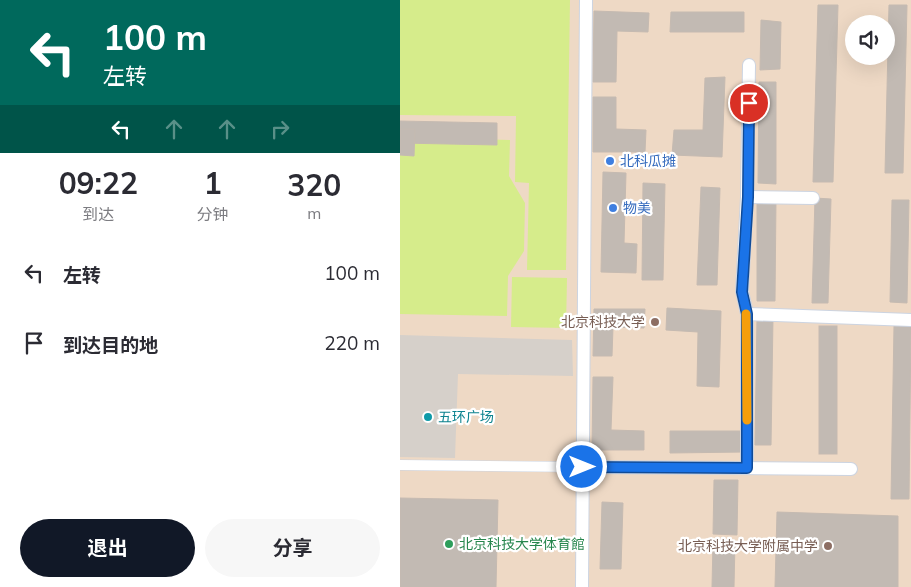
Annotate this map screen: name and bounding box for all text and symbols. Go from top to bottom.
text: 100 m [103,15,207,59]
map controls [845,15,895,65]
button: sound [845,15,895,65]
icon: left [20,20,85,85]
text: 左转 [103,62,147,90]
pin [728,82,770,124]
icon: arrive [735,89,763,117]
icon: left [107,115,135,143]
icon: ahead [160,115,188,143]
icon: ahead [213,115,241,143]
icon: right [266,115,294,143]
place label: 北科瓜摊 [620,152,676,170]
marker: 北科瓜摊 [604,155,616,167]
text: 09:22 [59,164,138,202]
text: 1 [204,164,222,202]
text: 320 [287,166,341,204]
place label: 物美 [623,199,651,217]
marker: 物美 [607,202,619,214]
text: m [307,203,321,223]
text: 到达 [82,204,114,224]
text: 分钟 [197,204,229,224]
icon: left [20,259,48,287]
text: 100 m [324,261,380,285]
text: 左转 [63,263,101,287]
place label: 北京科技大学 [561,313,645,331]
marker: 北京科技大学 [649,316,661,328]
icon: arrive [20,329,48,357]
text: 220 m [324,331,380,355]
text: 到达目的地 [63,333,158,357]
place label: 五环广场 [438,408,494,426]
marker: 五环广场 [422,411,434,423]
position arrow [555,440,607,492]
button: 退出 [20,519,195,577]
button: 分享 [205,519,380,577]
place label: 北京科技大学体育館 [459,535,585,553]
place label: 北京科技大学附属中学 [678,537,818,555]
marker: 北京科技大学体育館 [443,538,455,550]
marker: 北京科技大学附属中学 [822,540,834,552]

